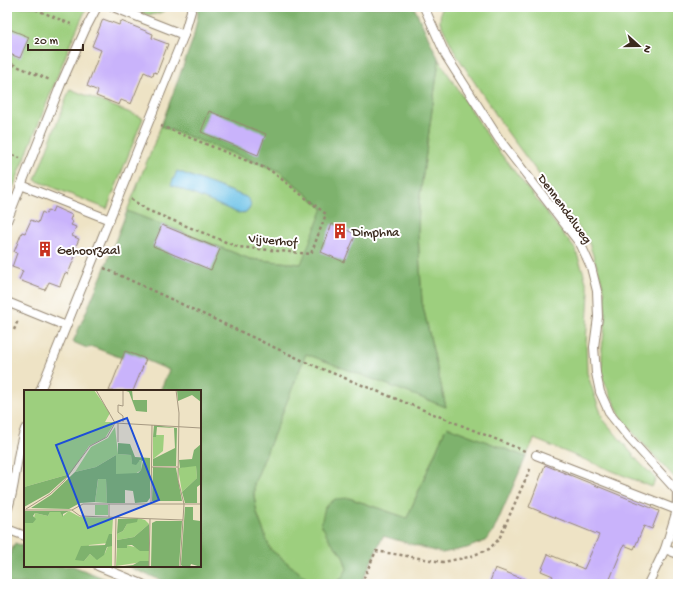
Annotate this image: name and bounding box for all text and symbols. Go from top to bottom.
scale bar [28,26,83,52]
north arrow [619,26,659,66]
text: 20 m [34,35,59,49]
text: N [640,43,653,54]
street label: Dennendalweg [533,171,594,247]
building icon: Dimphna [331,222,349,240]
place label: Dimphna [351,226,400,241]
street label: Vijverhof [247,232,299,251]
building icon: Gehoorzaal [36,240,54,258]
place label: Gehoorzaal [57,244,120,259]
inset map [24,390,201,567]

